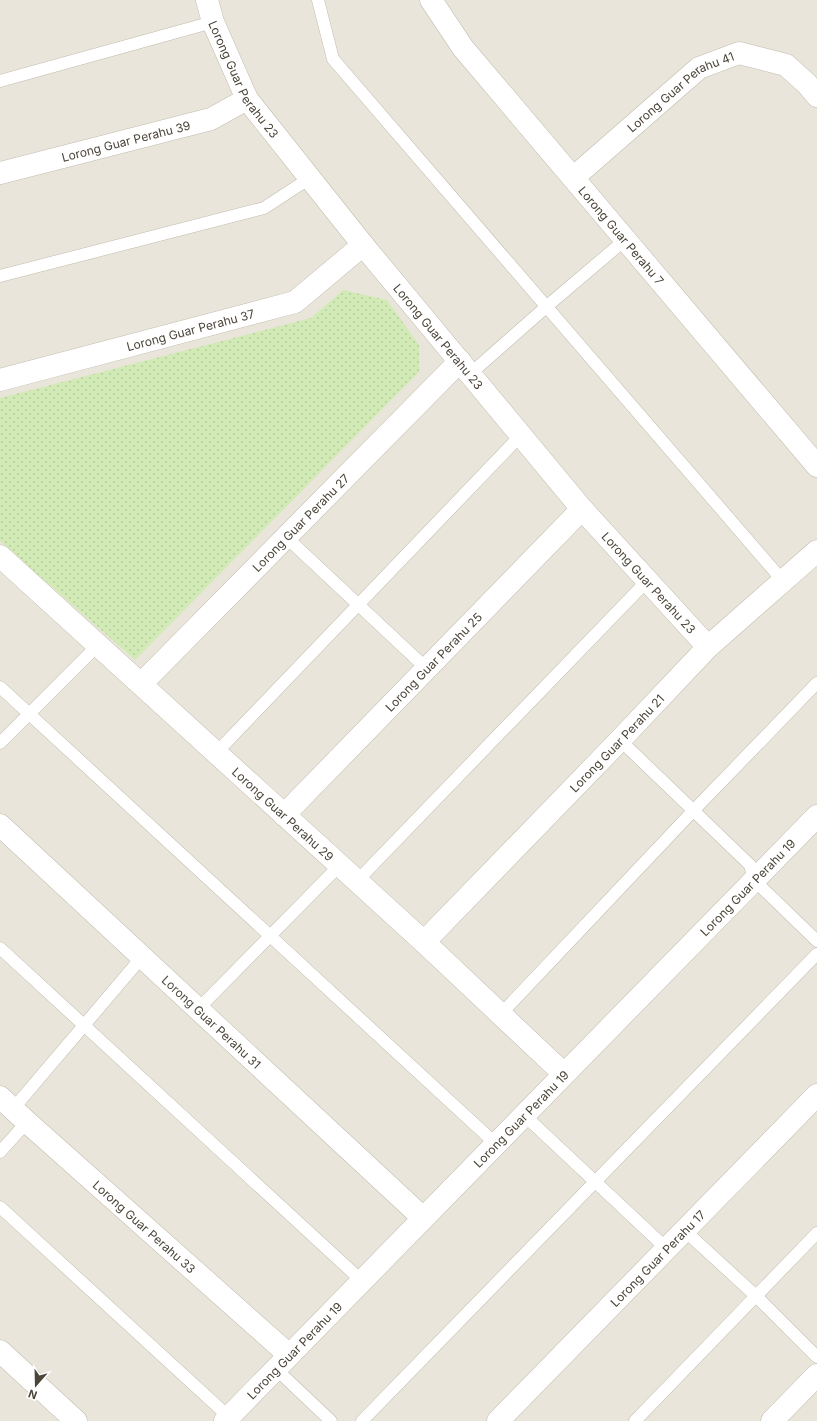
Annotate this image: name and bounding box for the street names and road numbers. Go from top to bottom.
street label: Lorong Guar Perahu 23 [206,18,282,141]
street label: Lorong Guar Perahu 41 [624,48,736,135]
street label: Lorong Guar Perahu 39 [60,117,192,164]
street label: Lorong Guar Perahu 7 [576,183,668,288]
street label: Lorong Guar Perahu 23 [391,281,487,392]
street label: Lorong Guar Perahu 37 [125,305,256,354]
street label: Lorong Guar Perahu 27 [249,470,352,575]
street label: Lorong Guar Perahu 23 [599,529,699,636]
street label: Lorong Guar Perahu 25 [382,609,485,714]
street label: Lorong Guar Perahu 21 [566,691,667,795]
street label: Lorong Guar Perahu 29 [229,764,337,864]
street label: Lorong Guar Perahu 19 [697,835,798,939]
street label: Lorong Guar Perahu 31 [159,972,264,1071]
street label: Lorong Guar Perahu 19 [470,1067,572,1170]
street label: Lorong Guar Perahu 33 [90,1177,199,1276]
street label: Lorong Guar Perahu 17 [607,1206,708,1309]
street label: Lorong Guar Perahu 19 [243,1299,345,1402]

